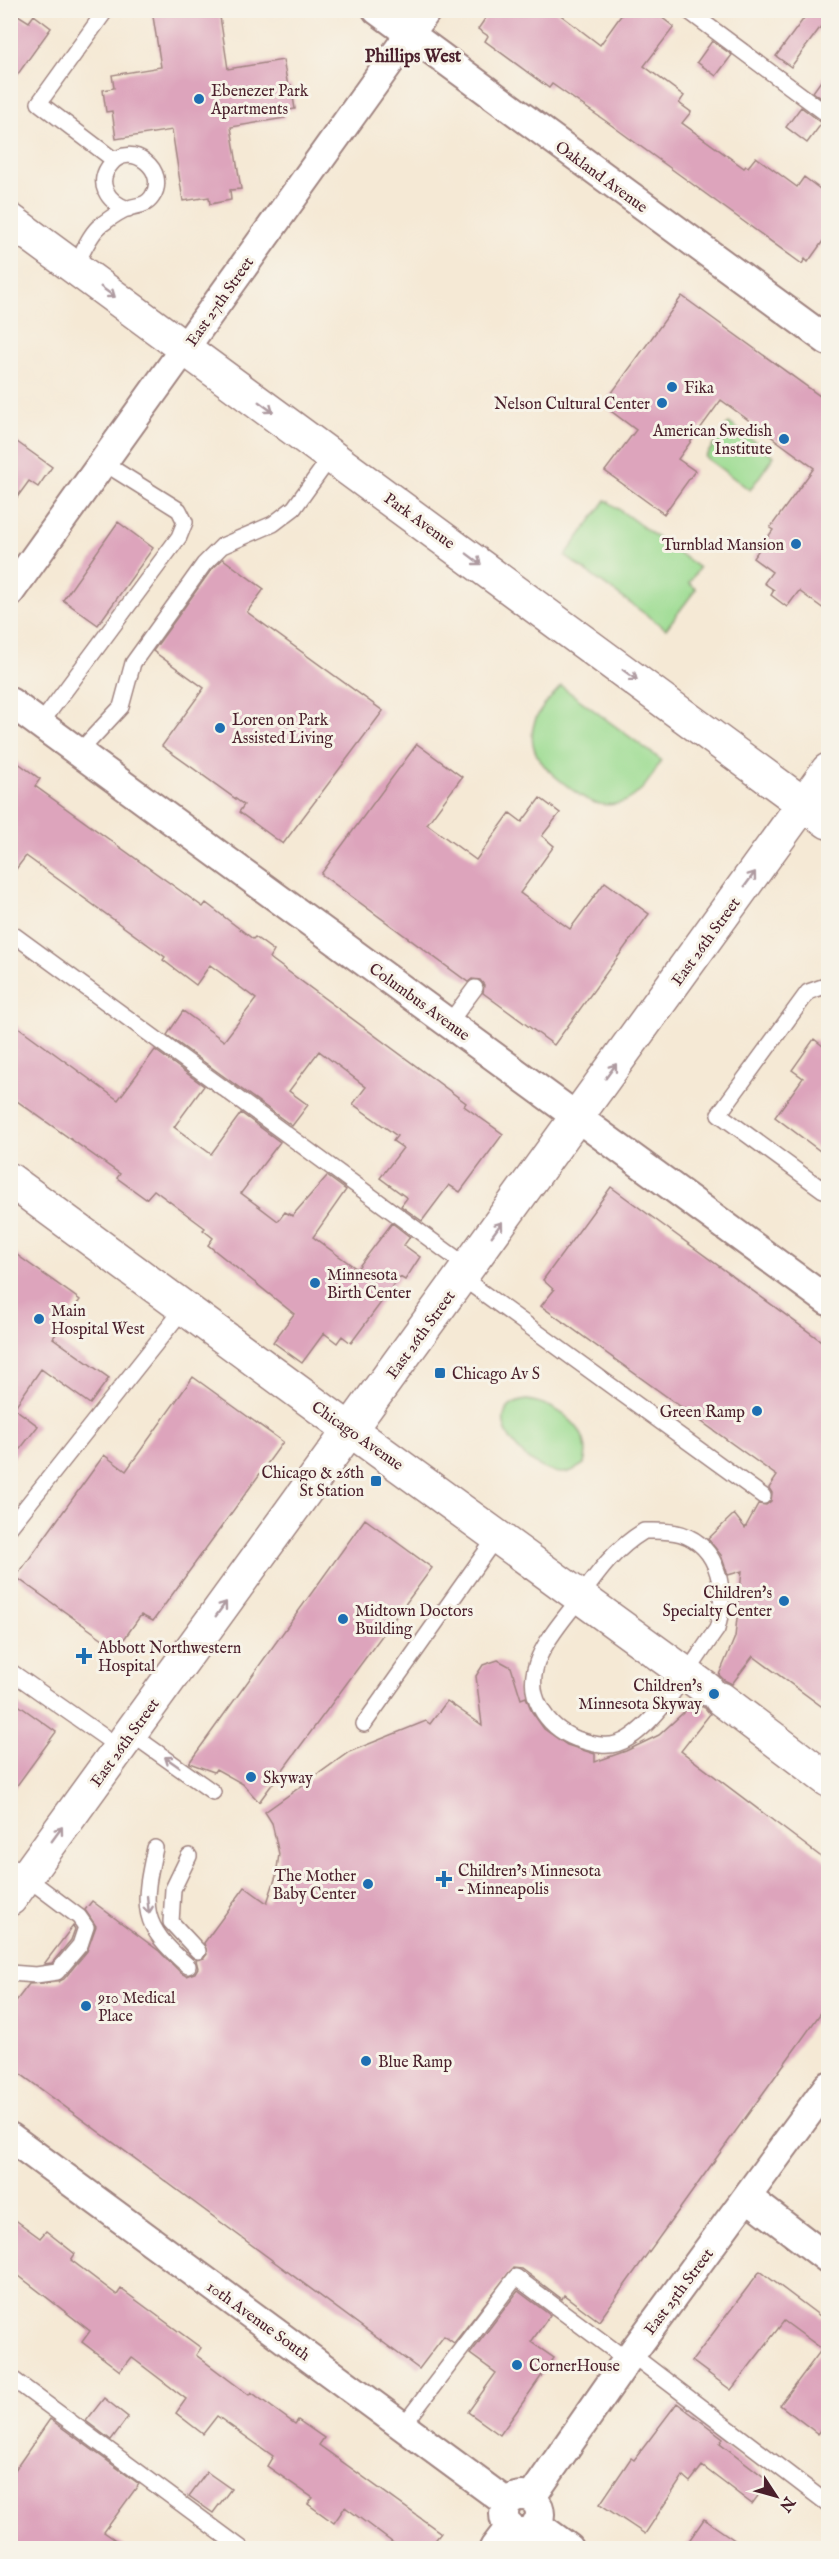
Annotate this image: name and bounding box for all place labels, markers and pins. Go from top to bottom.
place label: Ebenezer Park Apartments [210,82,309,120]
marker: Ebenezer Park Apartments [192,92,206,106]
place label: Fika [684,379,714,399]
marker: Fika [665,380,679,394]
place label: Nelson Cultural Center [494,395,650,415]
marker: Nelson Cultural Center [655,396,669,410]
place label: American Swedish Institute [652,422,772,460]
marker: American Swedish Institute [777,432,791,446]
place label: Turnblad Mansion [662,536,784,556]
marker: Turnblad Mansion [789,537,803,551]
place label: Loren on Park Assisted Living [231,711,333,749]
marker: Loren on Park Assisted Living [213,721,227,735]
place label: Minnesota Birth Center [327,1266,411,1304]
marker: Minnesota Birth Center [308,1276,322,1290]
place label: Main Hospital West [51,1302,145,1340]
marker: Main Hospital West [32,1312,46,1326]
place label: Chicago Av S [452,1365,540,1385]
marker: Chicago Av S [433,1366,447,1380]
place label: Green Ramp [660,1403,745,1423]
marker: Green Ramp [750,1404,764,1418]
place label: Chicago & 26th St Station [262,1464,364,1502]
marker: Chicago & 26th St Station [369,1474,383,1488]
place label: Children's Specialty Center [663,1584,772,1622]
marker: Children's Specialty Center [777,1594,791,1608]
place label: Midtown Doctors Building [355,1602,473,1640]
marker: Midtown Doctors Building [336,1612,350,1626]
place label: Abbott Northwestern Hospital [97,1639,242,1677]
marker: Abbott Northwestern Hospital [75,1647,93,1665]
place label: Children's Minnesota Skyway [578,1677,702,1715]
marker: Children's Minnesota Skyway [707,1687,721,1701]
place label: Skyway [263,1769,313,1789]
marker: Skyway [244,1770,258,1784]
place label: Children’s Minnesota – Minneapolis [458,1862,601,1900]
place label: The Mother Baby Center [273,1867,356,1905]
marker: Children’s Minnesota – Minneapolis [435,1870,453,1888]
marker: The Mother Baby Center [361,1877,375,1891]
place label: 910 Medical Place [97,1989,176,2027]
marker: 910 Medical Place [79,1999,93,2013]
place label: Blue Ramp [378,2053,452,2073]
marker: Blue Ramp [359,2054,373,2068]
place label: CornerHouse [529,2357,620,2377]
marker: CornerHouse [510,2358,524,2372]

